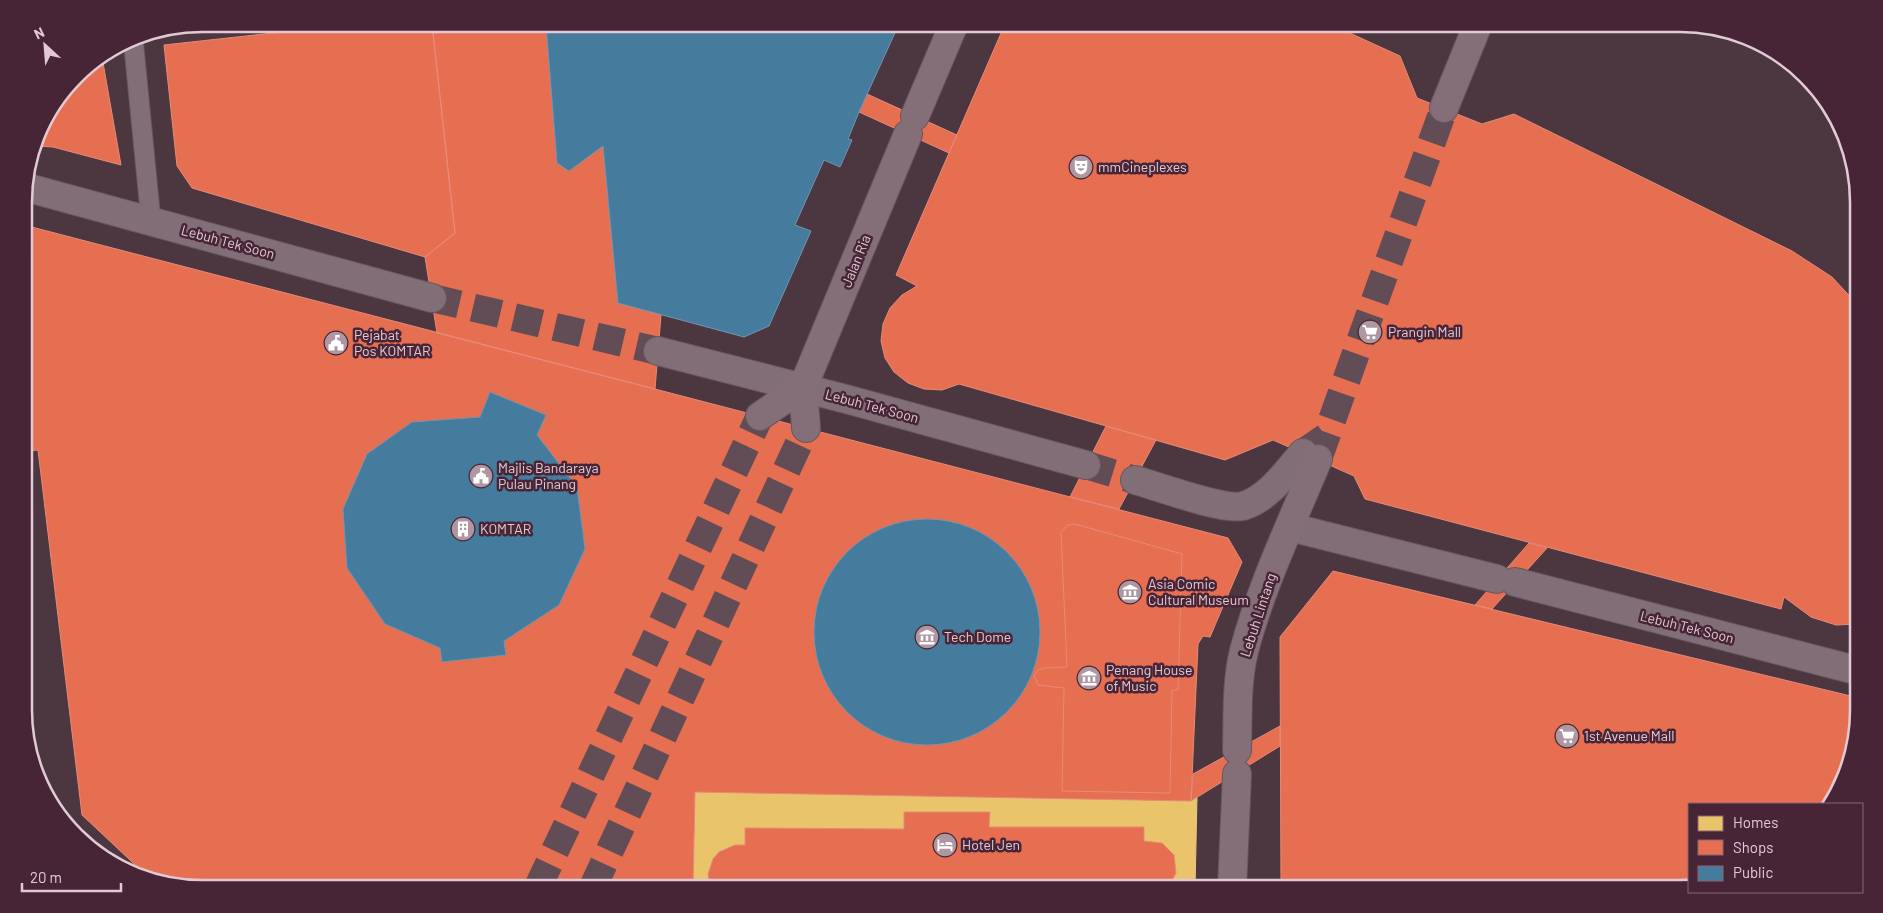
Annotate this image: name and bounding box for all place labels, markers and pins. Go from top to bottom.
theatre icon: mmCineplexes [1068,154,1094,180]
place label: mmCineplexes [1098,158,1187,175]
supermarket icon: Prangin Mall [1357,319,1383,345]
place label: Prangin Mall [1388,323,1461,340]
place label: Pejabat Pos KOMTAR [354,326,431,359]
public building icon: Pejabat Pos KOMTAR [323,330,349,356]
place label: Majlis Bandaraya Pulau Pinang [498,459,599,492]
public building icon: Majlis Bandaraya Pulau Pinang [468,463,494,489]
building icon: KOMTAR [450,516,476,542]
place label: KOMTAR [480,520,531,537]
place label: Asia Comic Cultural Museum [1148,575,1249,608]
museum icon: Asia Comic Cultural Museum [1117,579,1143,605]
museum icon: Tech Dome [914,624,940,650]
place label: Tech Dome [944,628,1011,645]
place label: Penang House of Music [1106,661,1193,694]
museum icon: Penang House of Music [1076,665,1102,691]
supermarket icon: 1st Avenue Mall [1554,723,1580,749]
place label: 1st Avenue Mall [1584,727,1674,744]
hotel icon: Hotel Jen [932,832,958,858]
place label: Hotel Jen [962,836,1020,853]

